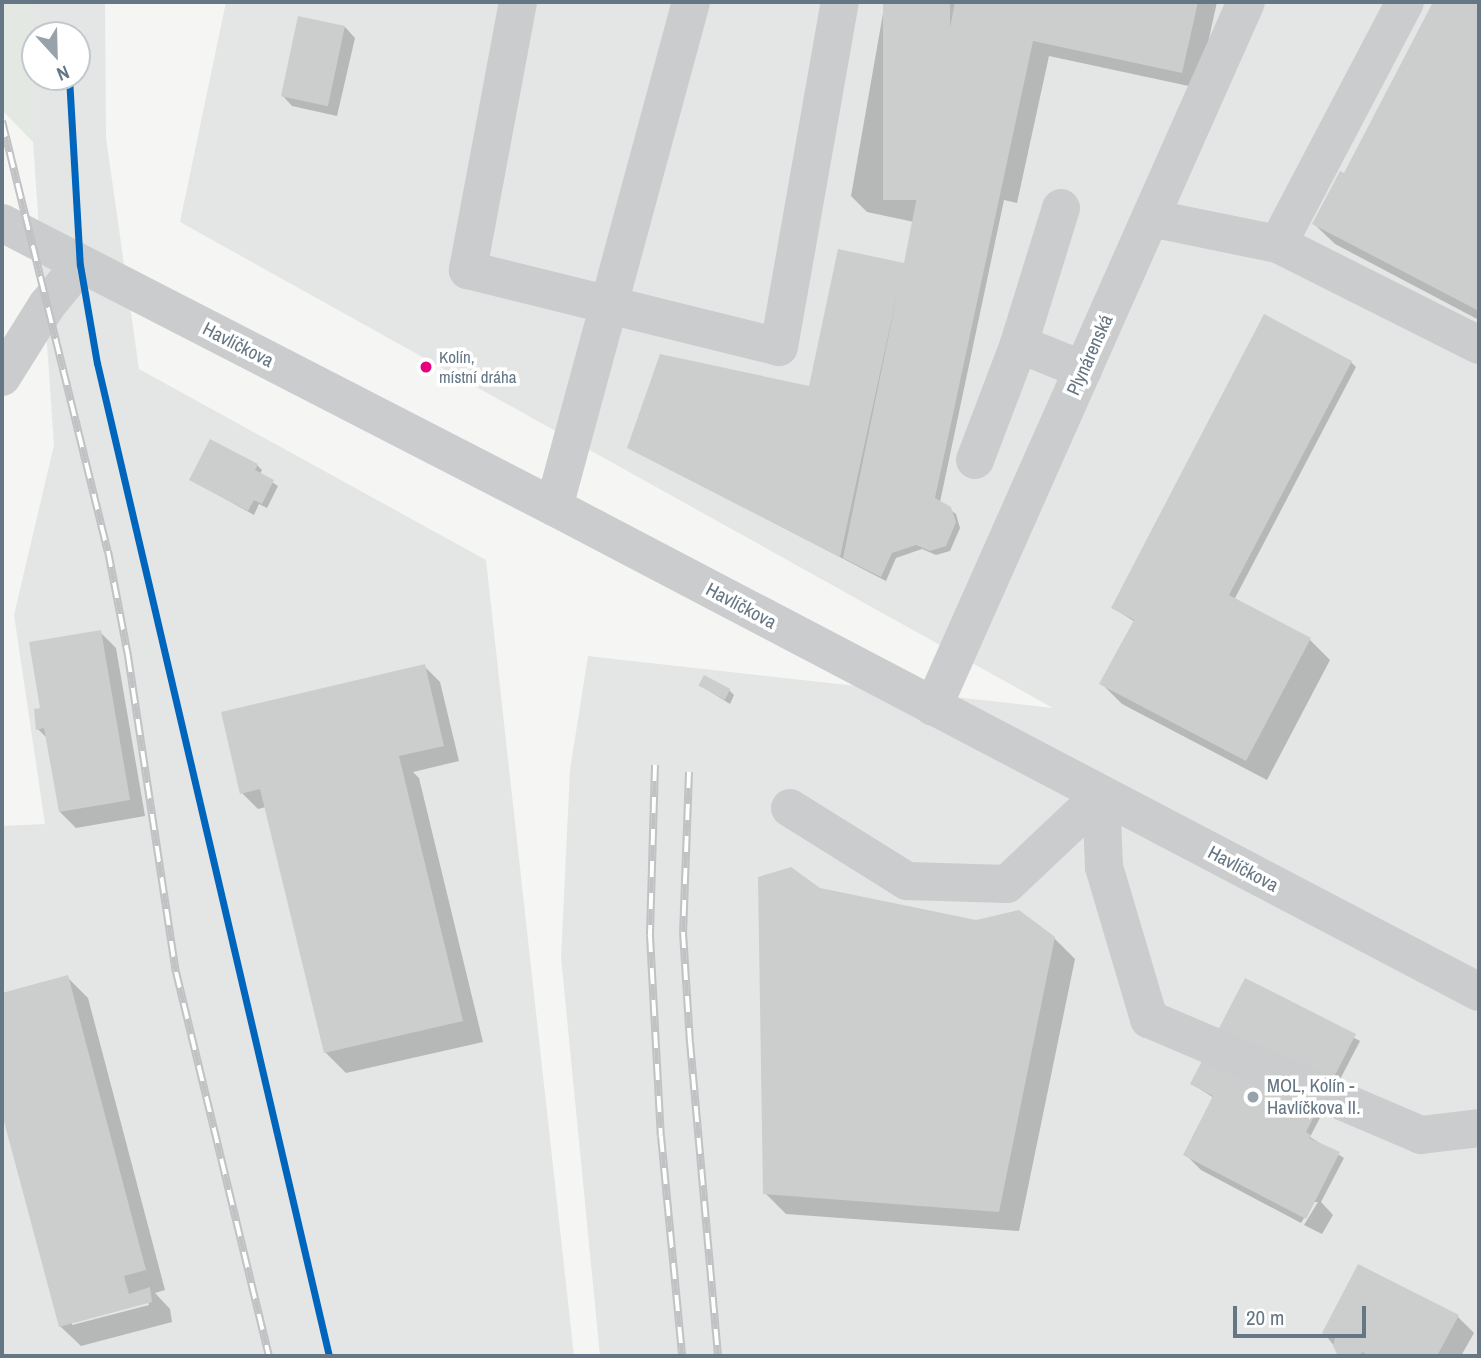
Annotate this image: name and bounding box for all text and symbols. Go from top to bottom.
north arrow [21,21,91,91]
text: N [53,59,73,88]
street label: Plynárenská [1062,311,1118,399]
street label: Havlíčkova [199,318,277,372]
place label: Kolín, místní dráha [439,347,516,387]
marker: Kolín, místní dráha [419,360,433,374]
street label: Havlíčkova [702,578,780,634]
street label: Havlíčkova [1204,841,1282,897]
place label: MOL, Kolín - Havlíčkova II. [1267,1075,1361,1119]
marker: MOL, Kolín - Havlíčkova II. [1245,1089,1261,1105]
scale bar [1236,1292,1369,1336]
text: 20 m [1246,1303,1284,1332]

